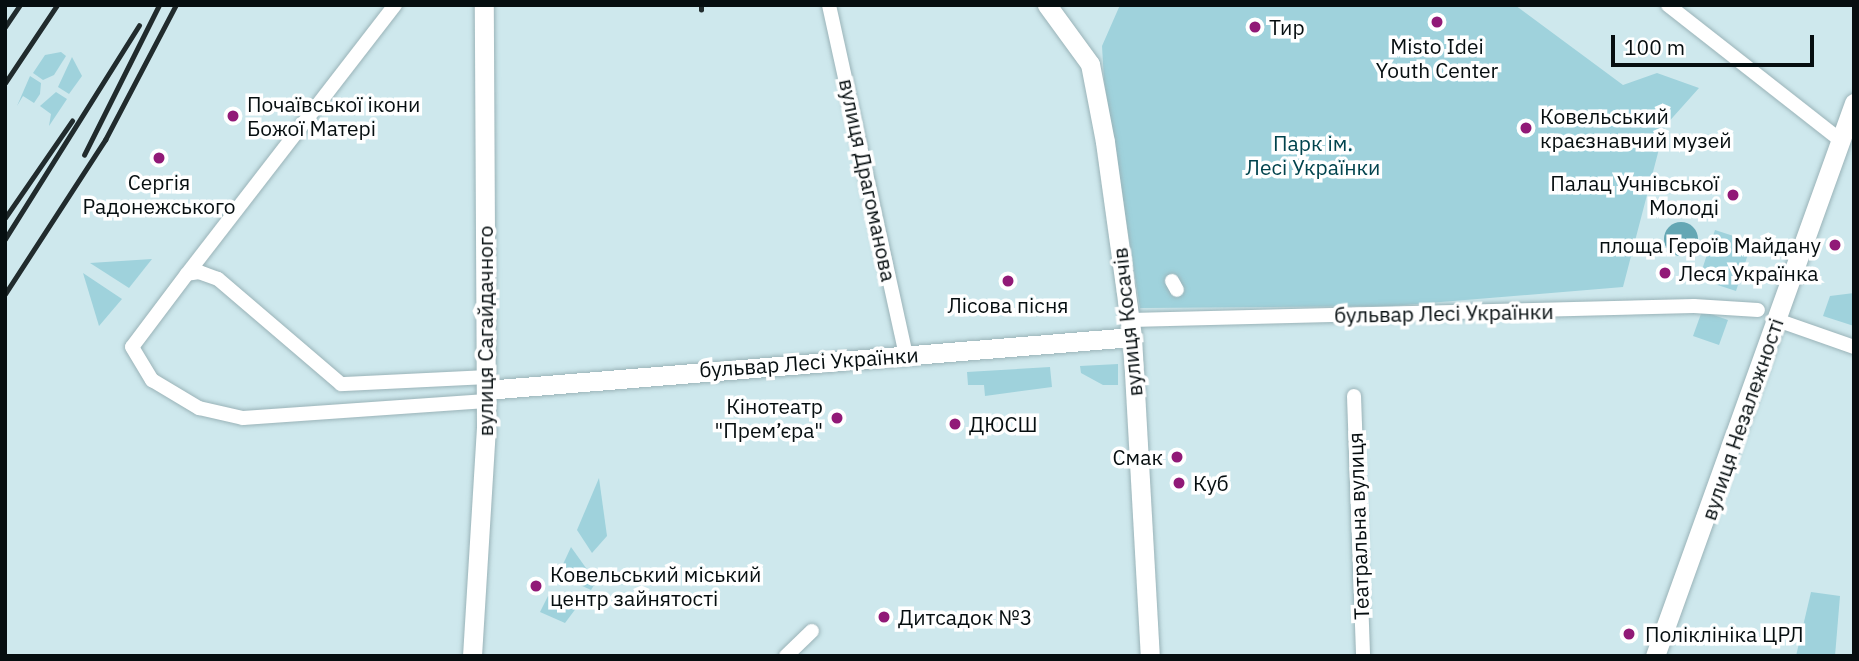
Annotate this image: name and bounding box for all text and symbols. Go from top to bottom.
place label: Тир [1269,14,1305,40]
marker: Misto Idei Youth Center [1429,14,1445,30]
marker: Тир [1247,19,1263,35]
scale bar [1614,21,1817,65]
place label: Misto Idei Youth Center [1376,33,1498,83]
text: 100 m [1624,33,1685,61]
street label: вулиця Драгоманова [834,76,902,284]
place label: Почаївської ікони Божої Матері [247,91,420,141]
place label: Ковельський краєзнавчий музей [1540,103,1732,153]
marker: Почаївської ікони Божої Матері [225,108,241,124]
marker: Ковельський краєзнавчий музей [1518,120,1534,136]
park label: Парк ім. Лесі Українки [1246,130,1380,180]
marker: Сергія Радонежського [151,150,167,166]
place label: Сергія Радонежського [83,169,235,219]
place label: Палац Учнівської Молоді [1550,170,1719,220]
marker: Палац Учнівської Молоді [1725,187,1741,203]
street label: вулиця Сагайдачного [472,226,498,436]
place label: площа Героїв Майдану [1599,232,1821,258]
marker: площа Героїв Майдану [1827,237,1843,253]
street label: вулиця Косачів [1107,246,1147,398]
place label: Леся Українка [1679,260,1818,286]
marker: Леся Українка [1657,265,1673,281]
marker: Лісова пісня [1000,273,1016,289]
place label: Лісова пісня [947,292,1069,318]
street label: бульвар Лесі Українки [1334,298,1554,328]
street label: вулиця Незалежності [1696,315,1788,523]
street label: бульвар Лесі Українки [699,342,919,382]
place label: Кінотеатр "Прем’єра" [714,393,823,443]
marker: Кінотеатр "Прем’єра" [829,410,845,426]
place label: ДЮСШ [969,411,1038,437]
marker: ДЮСШ [947,416,963,432]
street label: Театральна вулиця [1342,432,1374,620]
place label: Смак [1113,444,1163,470]
marker: Смак [1169,449,1185,465]
place label: Куб [1193,470,1229,496]
marker: Куб [1171,475,1187,491]
place label: Ковельський міський центр зайнятості [550,561,761,611]
marker: Ковельський міський центр зайнятості [528,578,544,594]
place label: Дитсадок №3 [898,604,1032,630]
marker: Дитсадок №3 [876,609,892,625]
place label: Поліклініка ЦРЛ [1645,621,1804,647]
marker: Поліклініка ЦРЛ [1619,624,1639,644]

